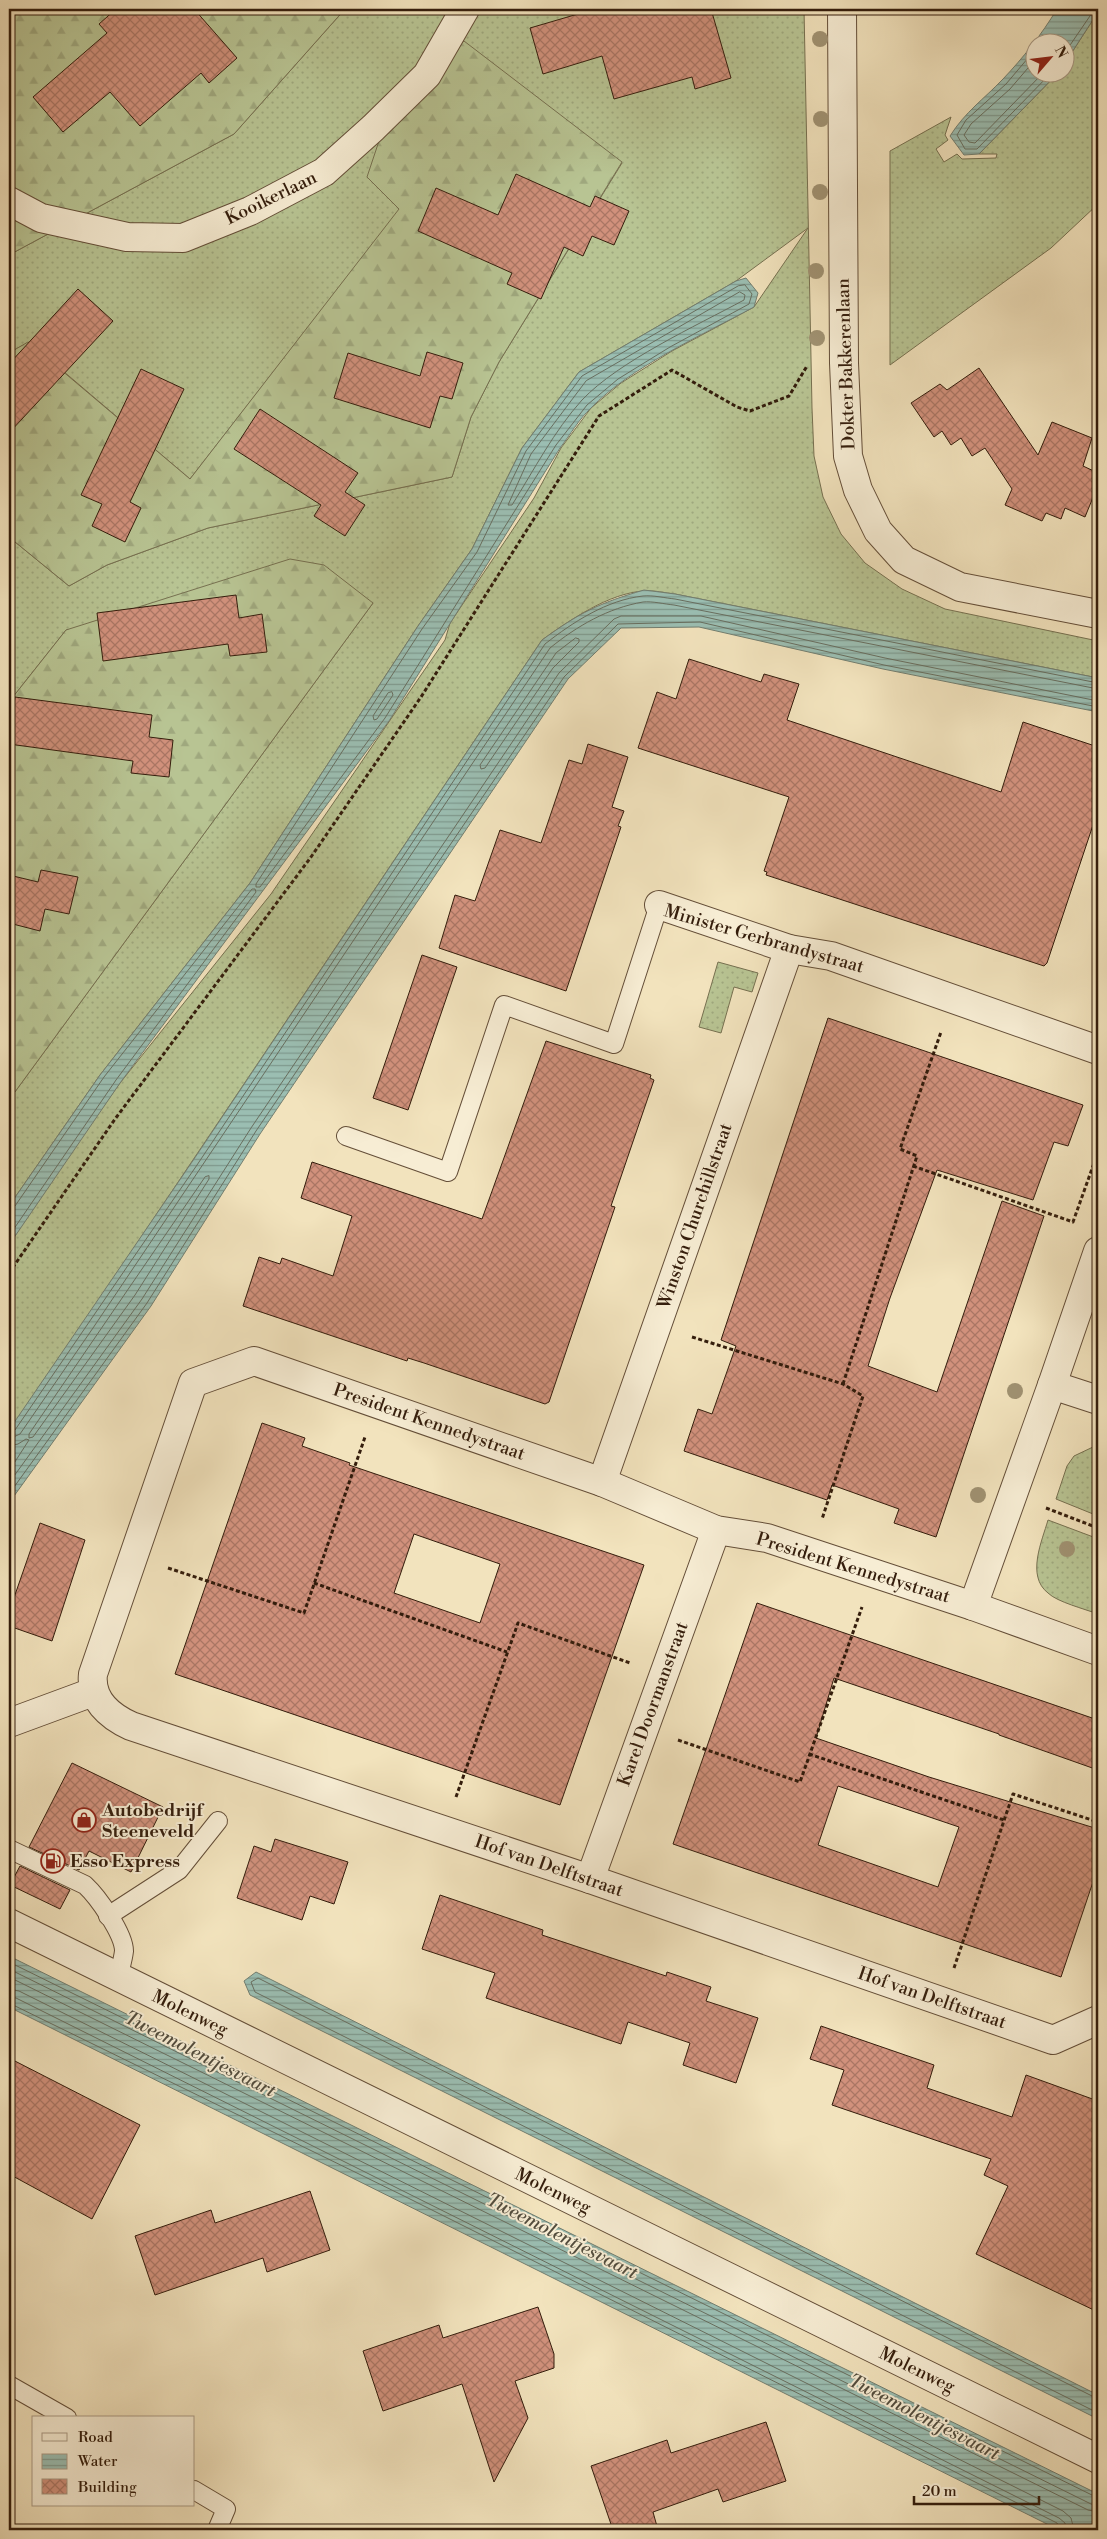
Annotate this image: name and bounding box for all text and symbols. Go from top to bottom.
north arrow [1024,32,1074,82]
text: N [1050,43,1071,61]
street label: Kooikerlaan [221,166,321,230]
street label: Dokter Bakkerenlaan [832,278,860,450]
street label: Minister Gerbrandystraat [661,899,867,979]
street label: Winston Churchillstraat [652,1120,738,1313]
street label: President Kennedystraat [330,1378,529,1466]
street label: President Kennedystraat [753,1528,953,1609]
street label: Karel Doormanstraat [613,1618,694,1789]
place label: Autobedrijf Steeneveld [101,1799,205,1843]
shop icon: Autobedrijf Steeneveld [71,1807,97,1833]
street label: Hof van Delftstraat [472,1830,627,1902]
fuel station icon: Esso Express [40,1848,66,1874]
place label: Esso Express [70,1850,180,1873]
street label: Hof van Delftstraat [855,1962,1010,2034]
street label: Molenweg [148,1985,232,2042]
water label: Tweemolentjesvaart [120,2005,280,2103]
street label: Molenweg [511,2163,595,2220]
water label: Tweemolentjesvaart [482,2187,642,2285]
street label: Molenweg [875,2342,959,2399]
water label: Tweemolentjesvaart [844,2368,1004,2466]
legend [32,2416,195,2506]
text: Road [78,2428,113,2447]
text: Water [77,2452,118,2471]
scale bar [914,2474,1040,2506]
text: Building [77,2478,137,2497]
text: 20 m [922,2482,957,2501]

